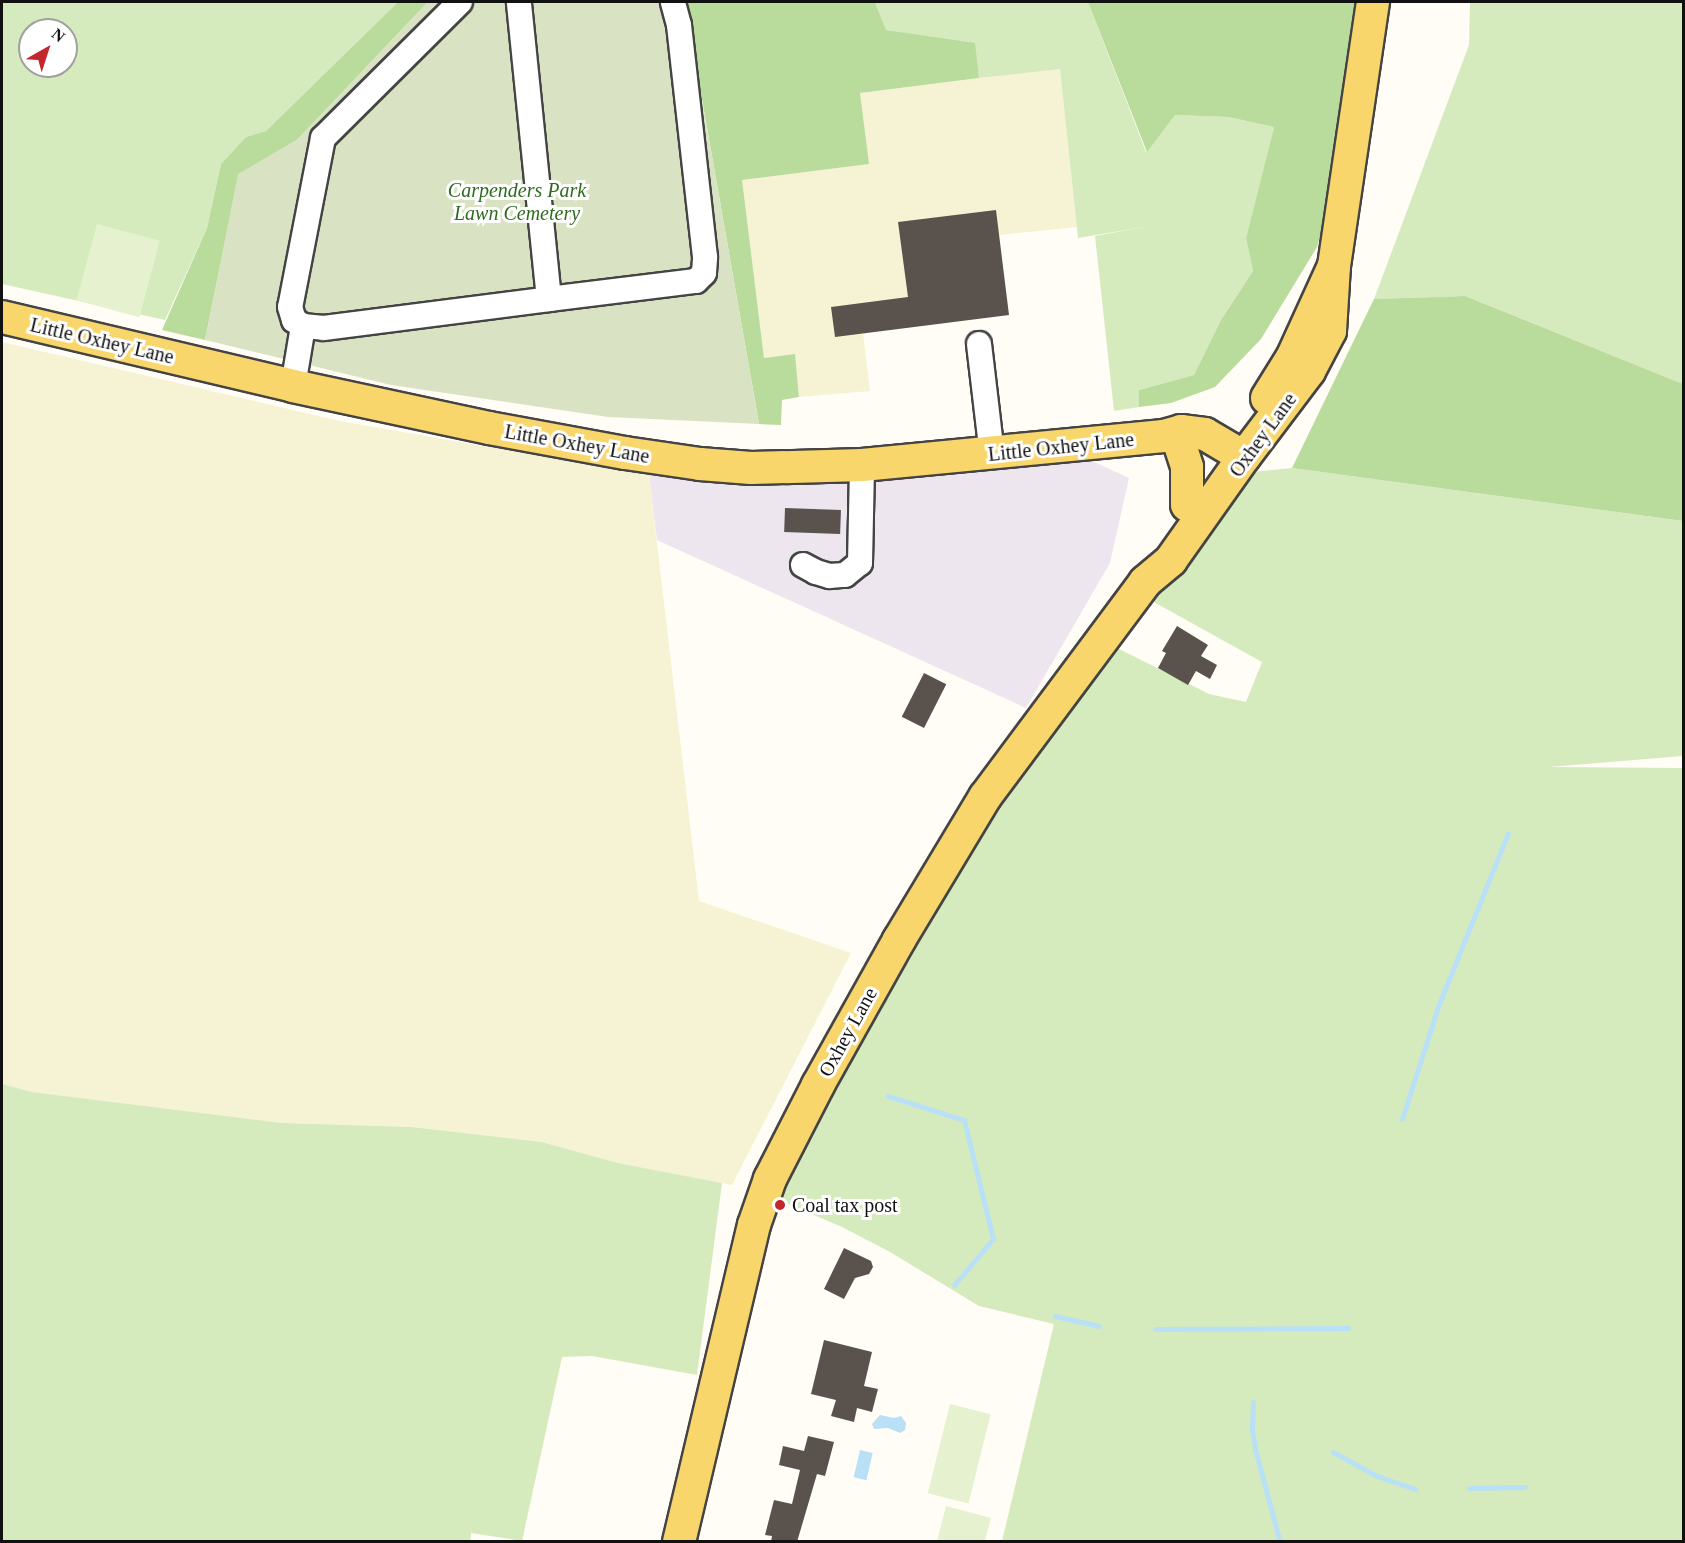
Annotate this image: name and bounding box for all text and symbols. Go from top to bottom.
north arrow [18,18,78,78]
text: N [49,25,68,45]
park label: Carpenders Park Lawn Cemetery [448,178,586,225]
street label: Little Oxhey Lane [28,313,176,369]
street label: Oxhey Lane [1224,388,1302,482]
street label: Little Oxhey Lane [503,419,651,469]
street label: Little Oxhey Lane [987,427,1135,467]
street label: Oxhey Lane [814,983,882,1081]
place label: Coal tax post [792,1193,898,1217]
marker: Coal tax post [773,1198,787,1212]

